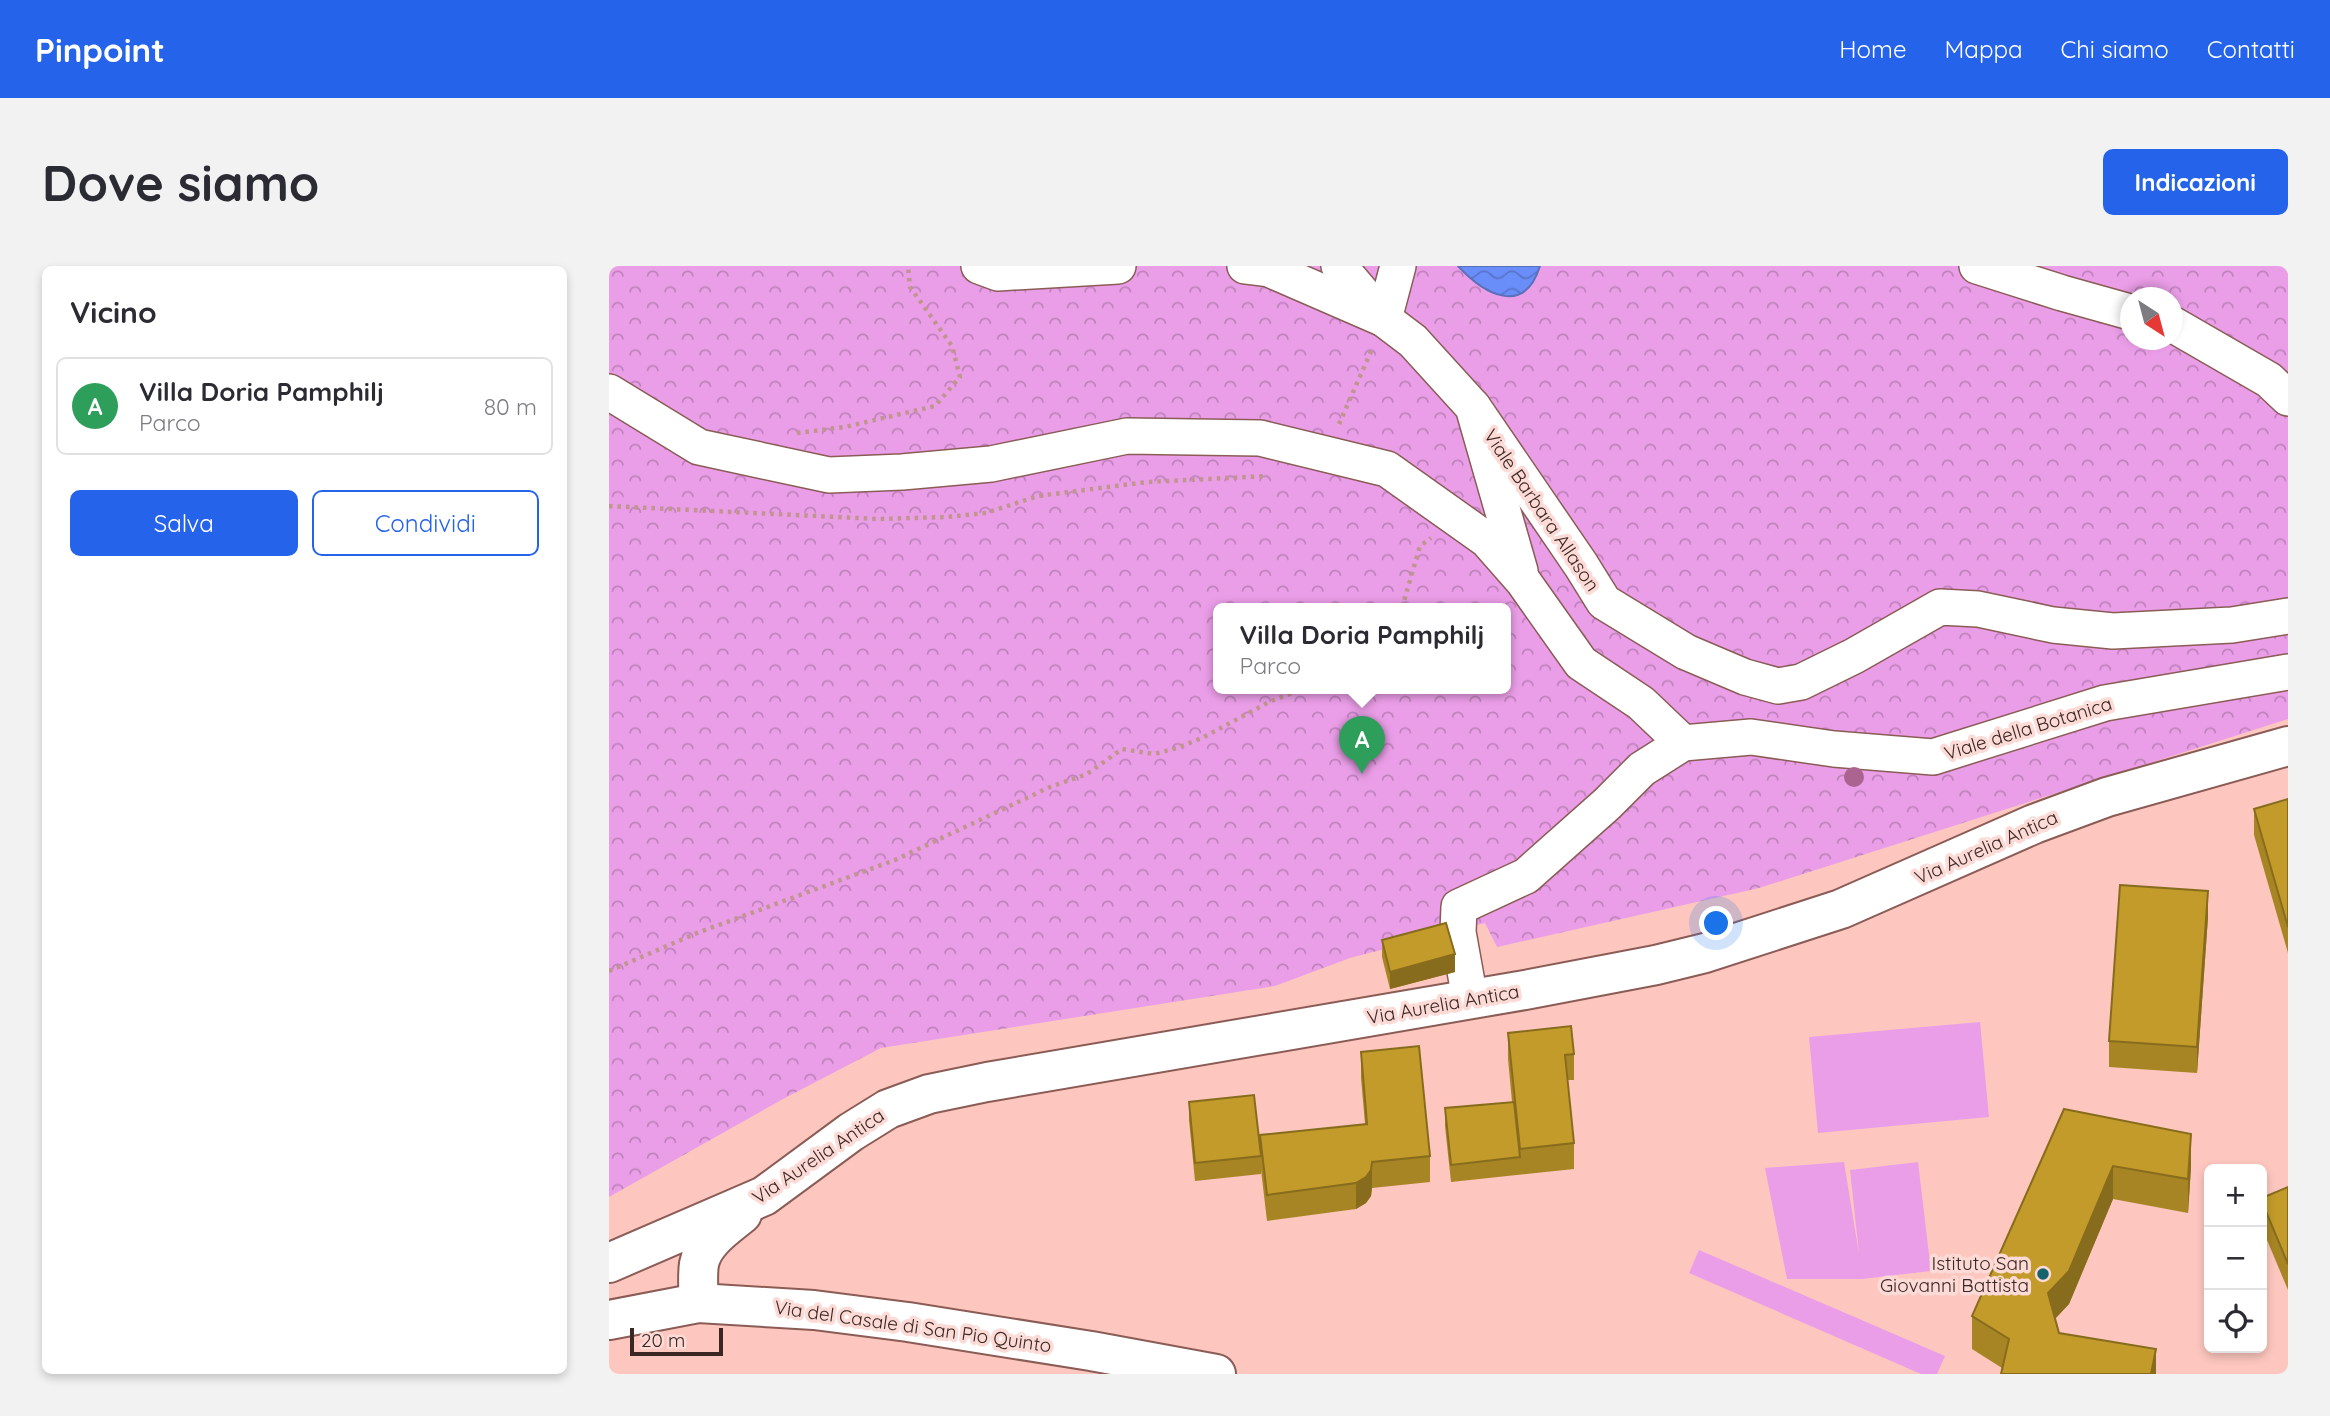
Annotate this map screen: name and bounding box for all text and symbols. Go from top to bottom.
text: Pinpoint [35,29,165,70]
text: Home [1839,34,1907,64]
text: Mappa [1945,34,2023,64]
text: Chi siamo [2061,34,2169,64]
text: Contatti [2207,34,2295,64]
button: Indicazioni [2103,149,2288,215]
text: Dove siamo [42,152,319,213]
north arrow [2120,287,2183,350]
text: Vicino [70,293,157,331]
text: Villa Doria Pamphilj [139,375,384,408]
text: A [88,392,102,421]
text: 80 m [484,392,537,421]
text: Parco [139,408,201,437]
street label: Viale Barbara Allason [1479,424,1605,596]
button: Salva [70,490,298,556]
button: Condividi [312,490,539,556]
popup [1213,603,1511,694]
text: Villa Doria Pamphilj [1240,618,1484,651]
text: Parco [1240,651,1301,680]
street label: Viale della Botanica [1941,691,2115,765]
pin: A [1339,716,1385,774]
street label: Via Aurelia Antica [1911,805,2061,889]
your location [1699,906,1733,940]
street label: Via Aurelia Antica [1365,979,1521,1029]
street label: Via Aurelia Antica [747,1103,889,1209]
map controls [2204,1164,2267,1353]
button: + [2204,1164,2267,1227]
button: − [2204,1227,2267,1290]
place label: Istituto San Giovanni Battista [1880,1251,2029,1297]
marker: Istituto San Giovanni Battista [2035,1266,2051,1282]
button: locate [2204,1290,2267,1353]
street label: Via del Casale di San Pio Quinto [773,1295,1053,1357]
scale bar [630,1325,723,1357]
text: 20 m [641,1328,685,1352]

